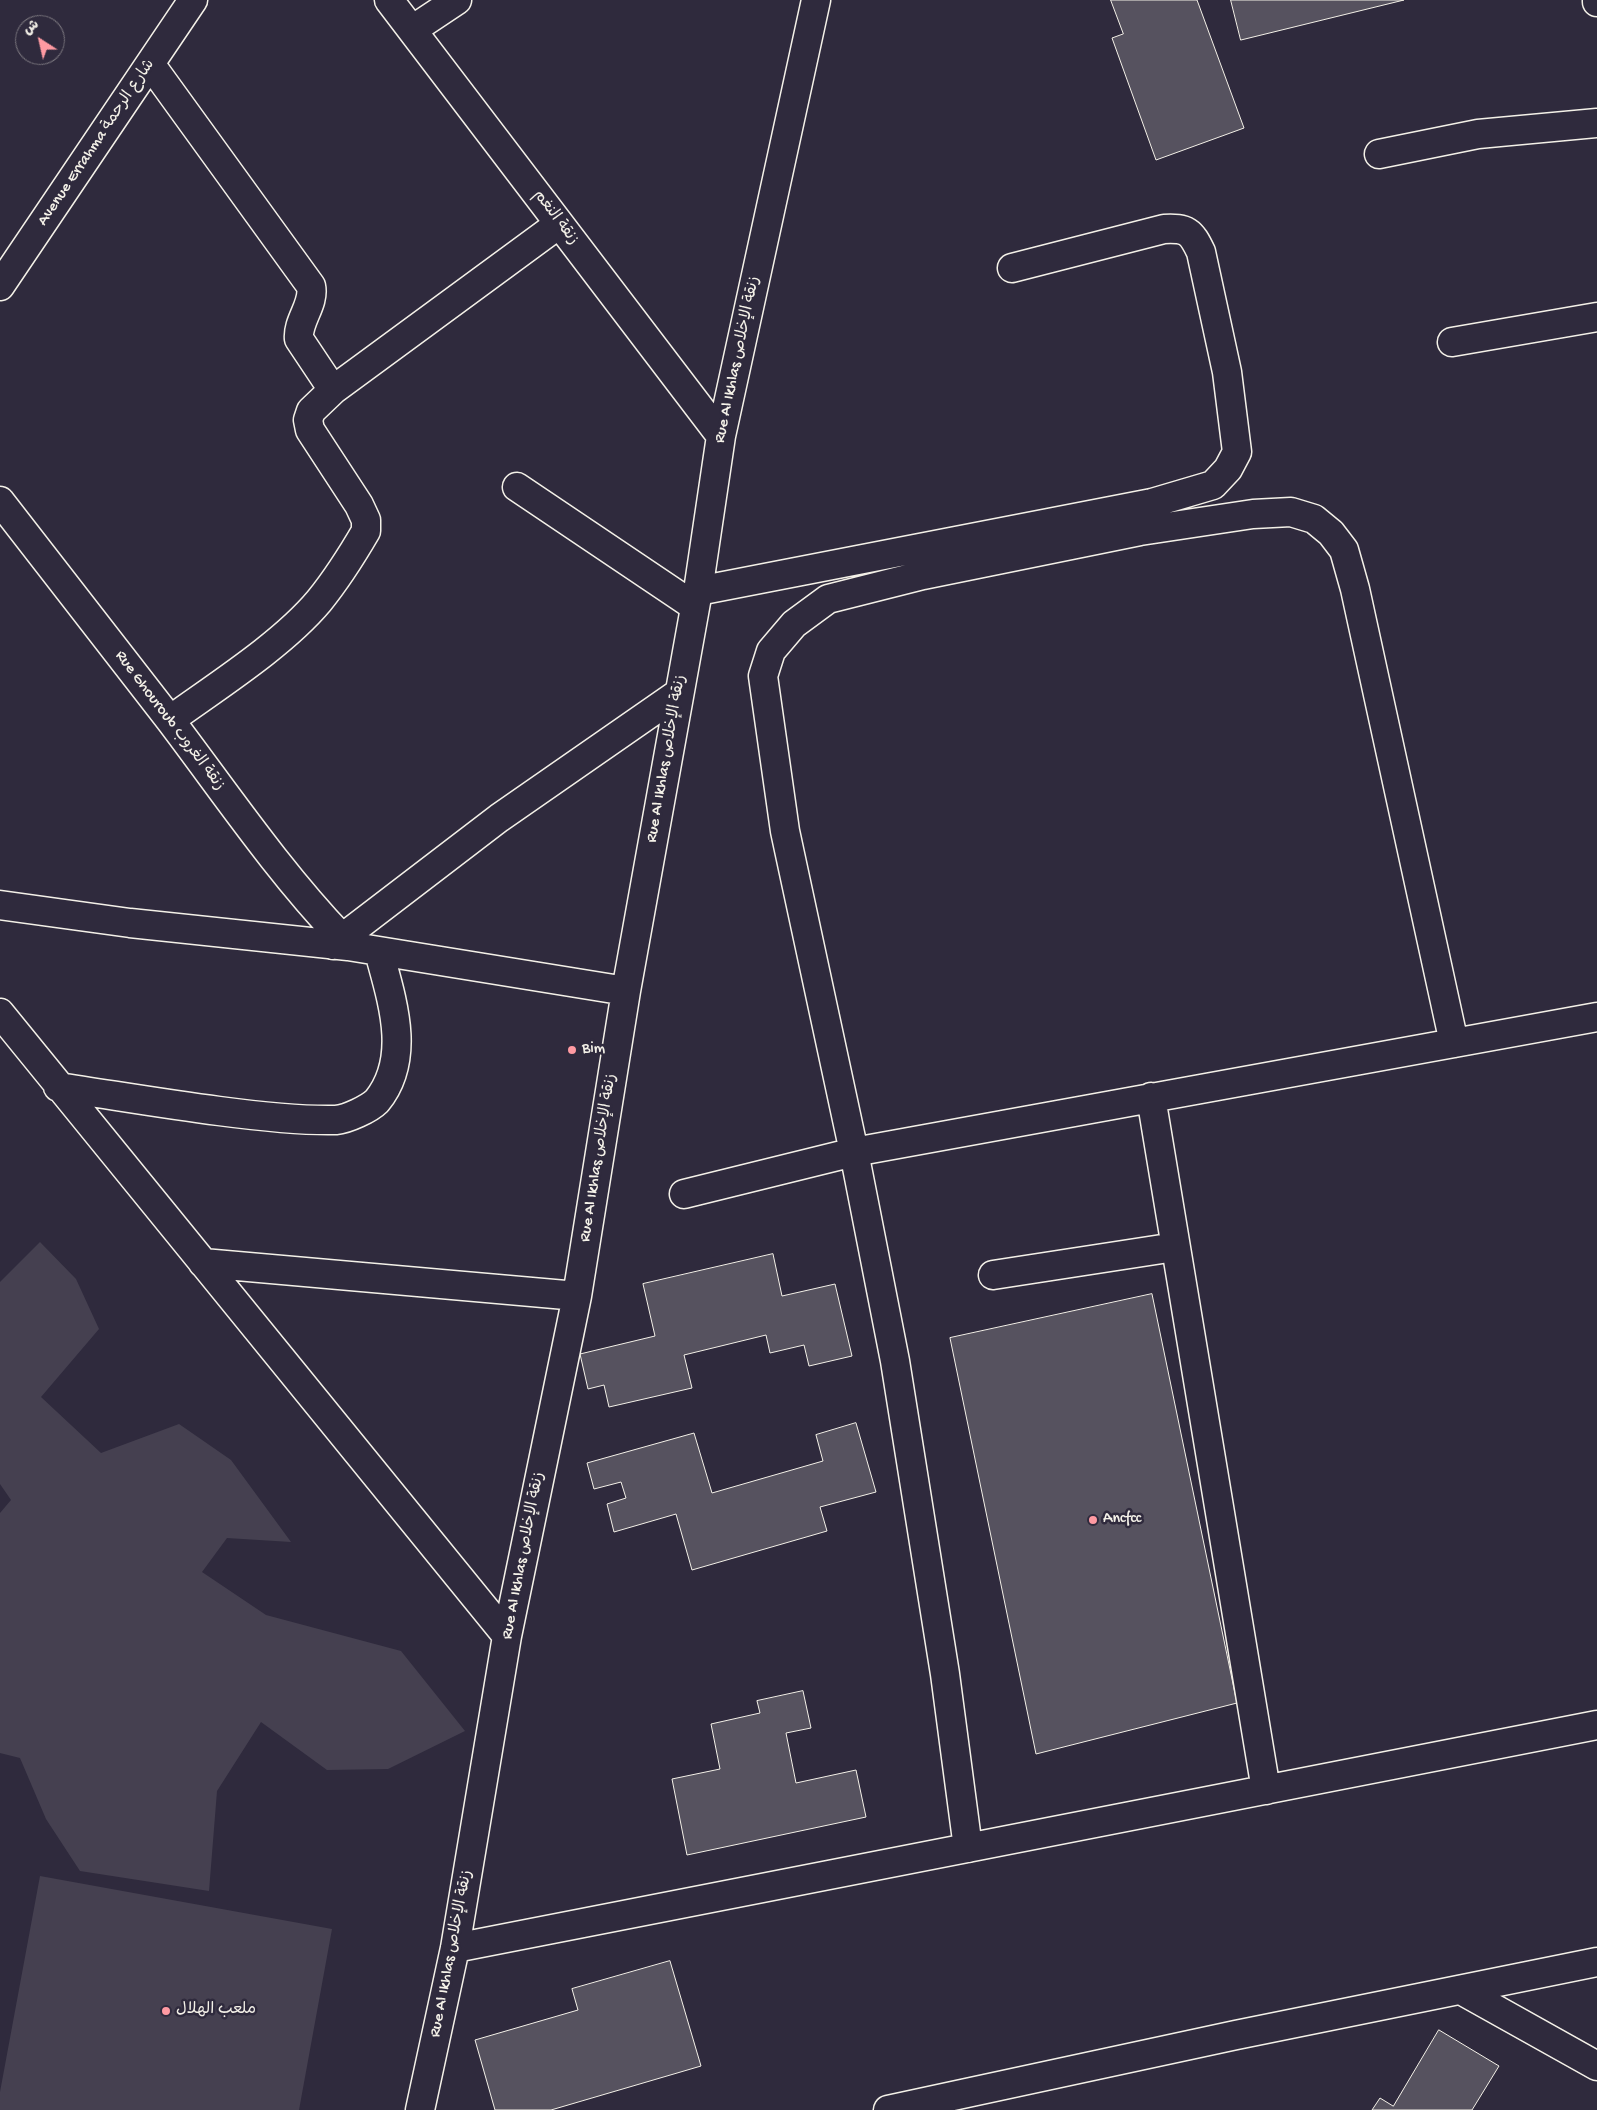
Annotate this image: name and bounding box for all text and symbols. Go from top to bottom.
north arrow [15,15,65,65]
text: ش [20,17,43,40]
street label: Avenue Errahma شارع الرحمة [34,56,160,230]
street label: زنقة النغم [528,187,582,249]
street label: Rue Al Ikhlas زنقة الإخلاص [711,275,765,445]
street label: Rue Ghouroub زنقة الغروب [110,647,228,795]
street label: Rue Al Ikhlas زنقة الإخلاص [643,674,691,844]
place label: Bim [582,1040,605,1060]
marker: Bim [566,1044,578,1056]
street label: Rue Al Ikhlas زنقة الإخلاص [576,1073,622,1243]
street label: Rue Al Ikhlas زنقة الإخلاص [498,1471,550,1641]
place label: Ancfcc [1103,1510,1141,1530]
marker: Ancfcc [1087,1514,1099,1526]
street label: Rue Al Ikhlas زنقة الإخلاص [426,1869,478,2039]
place label: ملعب الهلال [176,2001,256,2021]
marker: ملعب الهلال [160,2005,172,2017]

